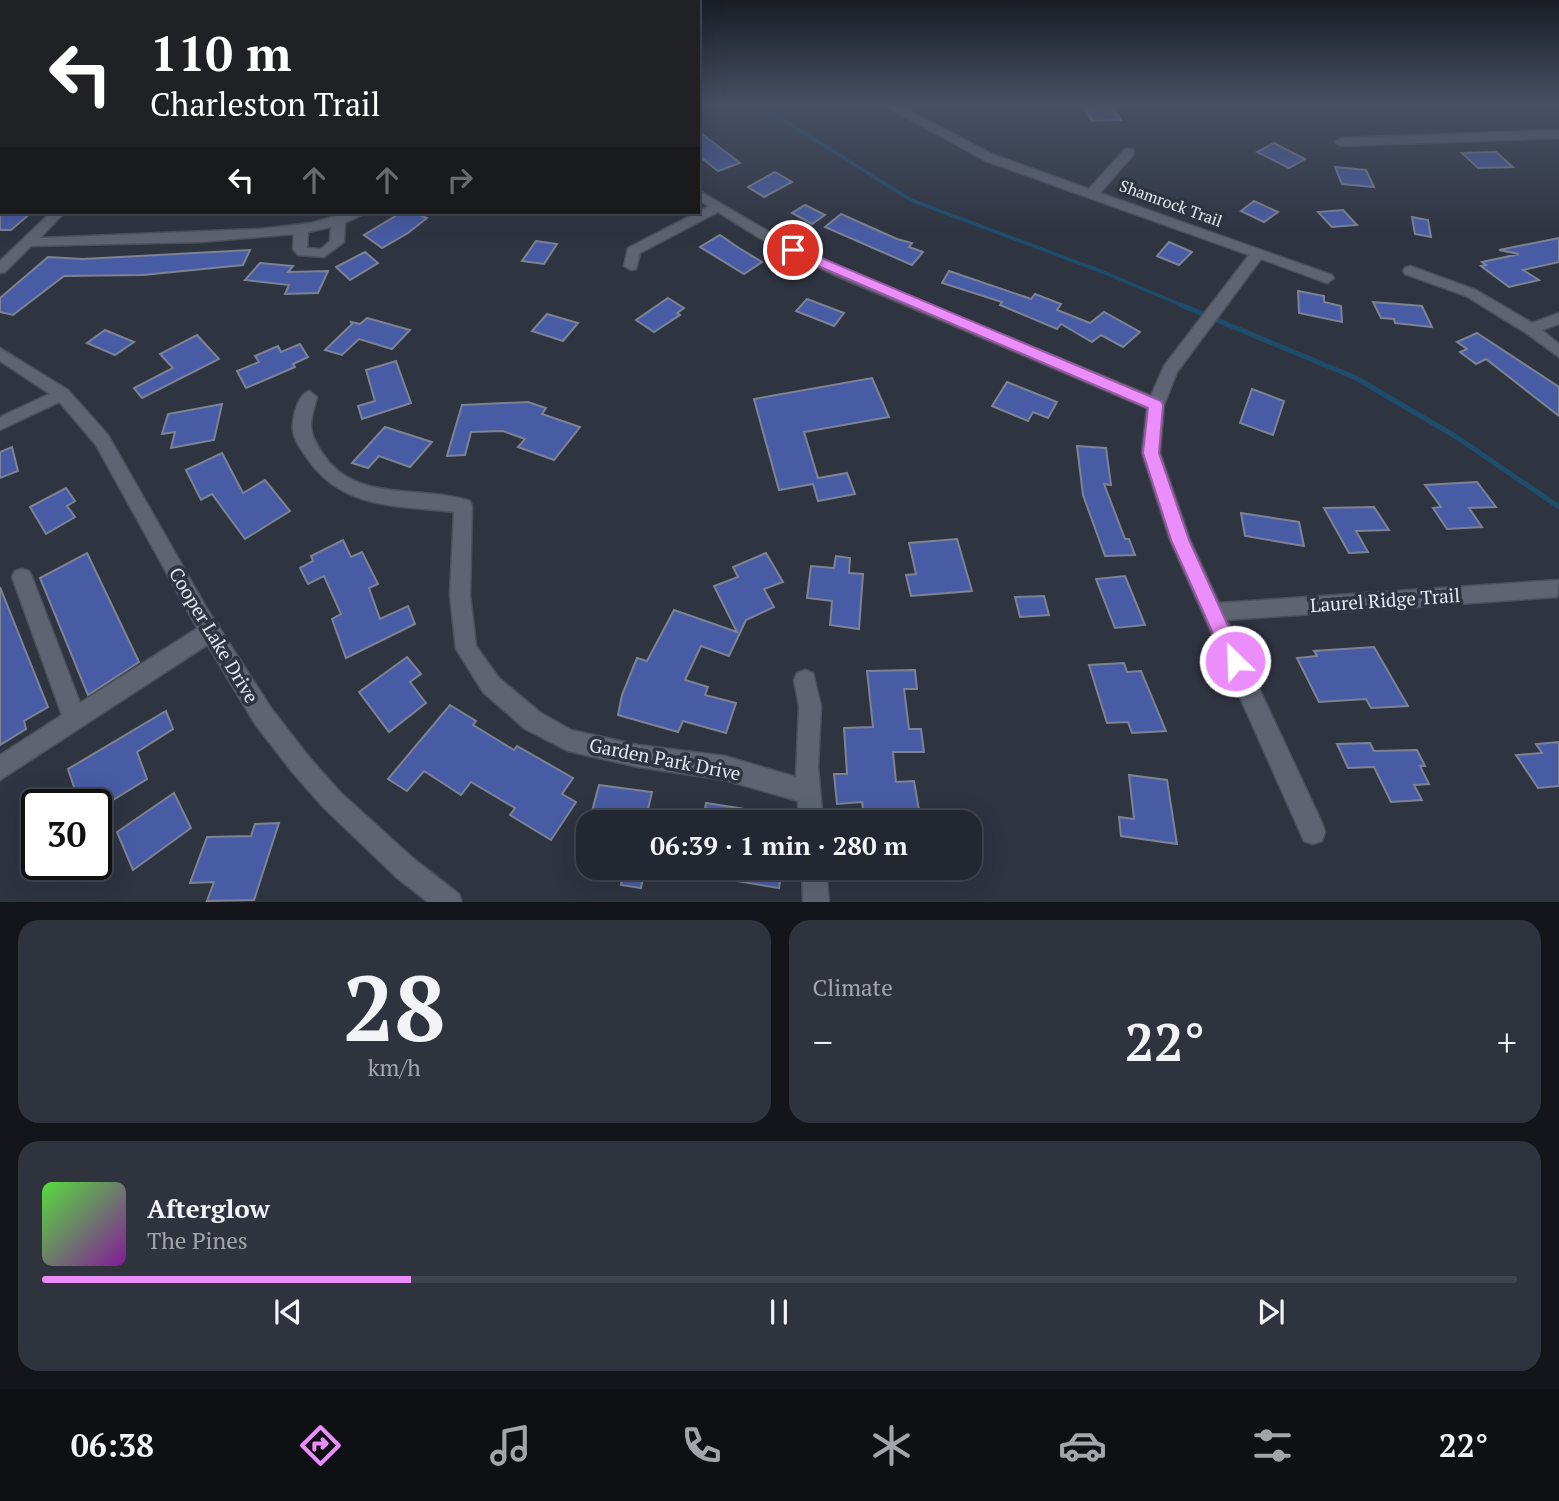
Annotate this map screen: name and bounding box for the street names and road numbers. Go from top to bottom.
street label: Shamrock Trail [1117,174,1226,232]
street label: Cooper Lake Drive [164,562,265,707]
street label: Laurel Ridge Trail [1309,582,1461,617]
street label: Garden Park Drive [587,732,743,785]

